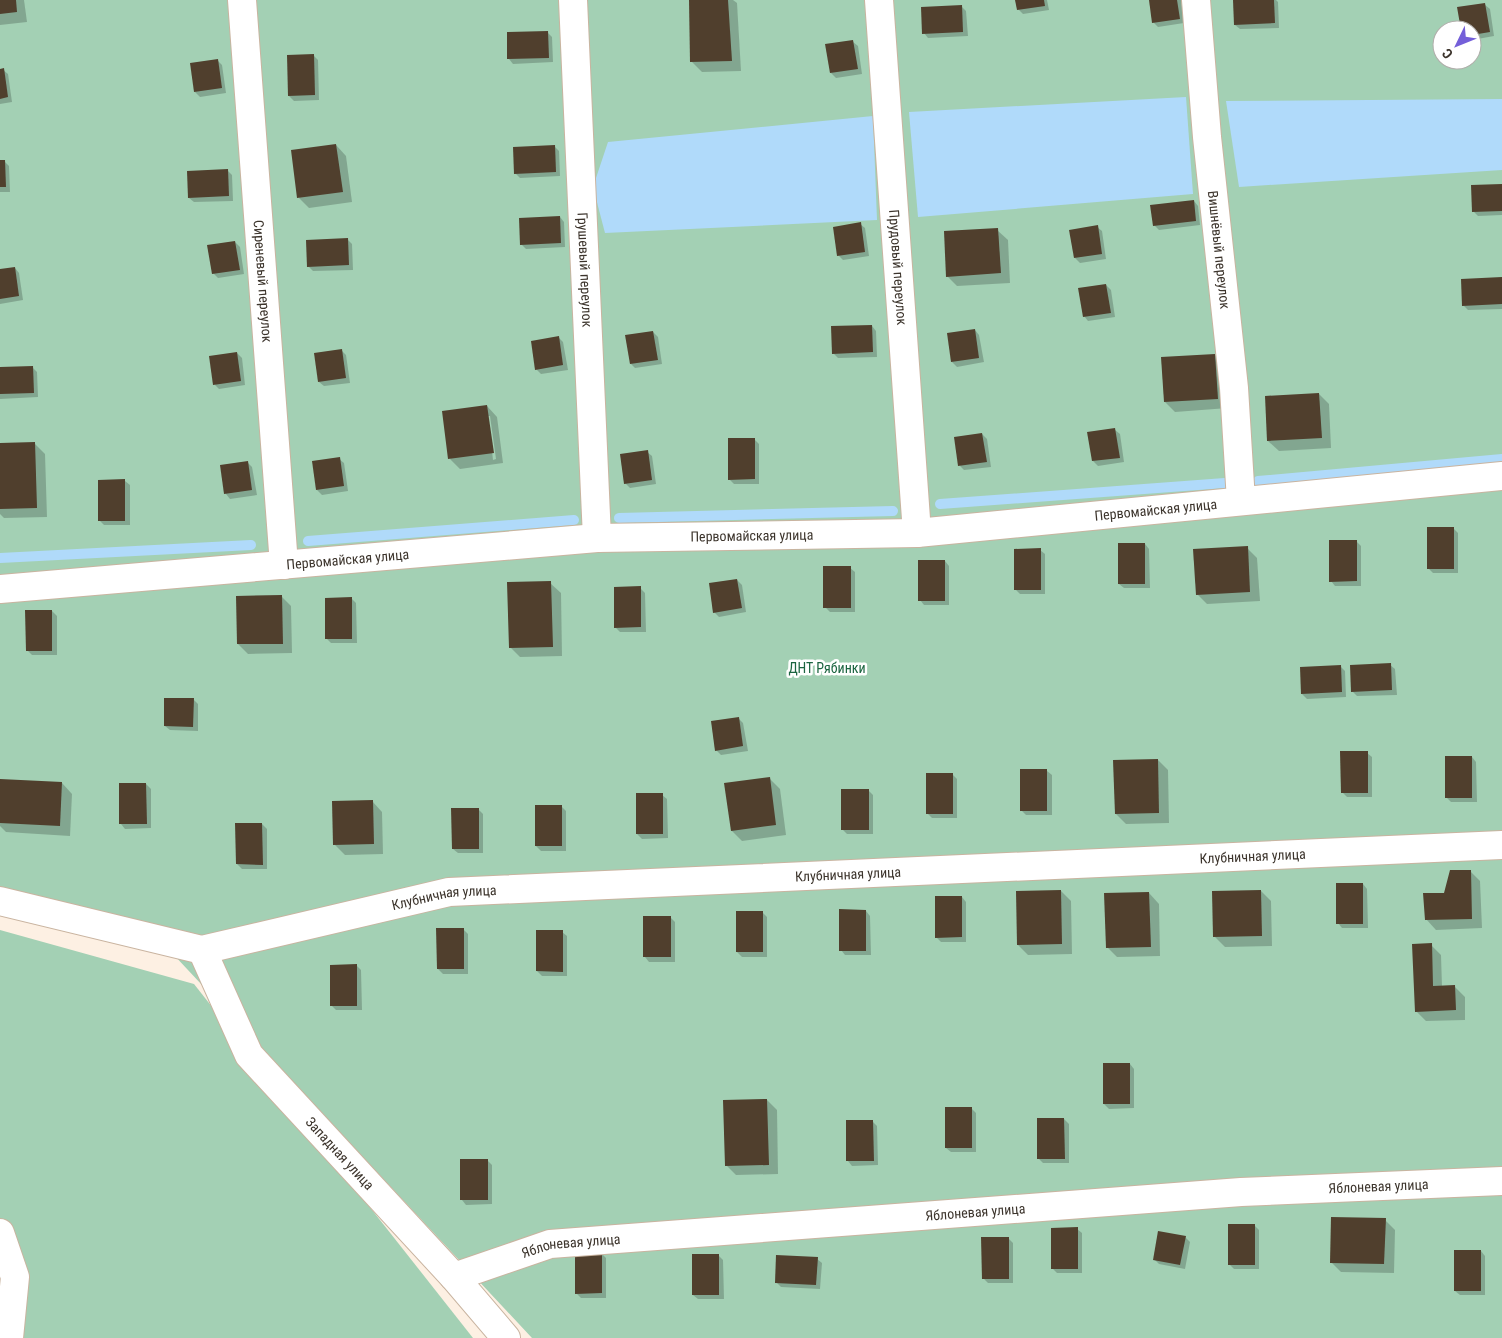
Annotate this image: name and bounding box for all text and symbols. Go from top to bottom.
north arrow [1432,20,1482,70]
text: С [1439,45,1456,62]
street label: Вишнёвый переулок [1205,190,1233,310]
street label: Прудовый переулок [886,209,910,326]
street label: Грушевый переулок [574,212,596,328]
street label: Сиреневый переулок [250,219,275,343]
street label: Первомайская улица [1094,496,1218,524]
street label: Первомайская улица [690,527,813,545]
street label: Первомайская улица [286,546,410,572]
park label: ДНТ Рябинки [788,660,866,676]
street label: Клубничная улица [1199,846,1306,866]
street label: Клубничная улица [795,864,901,885]
street label: Клубничная улица [390,882,497,913]
street label: Западная улица [302,1114,377,1193]
street label: Яблоневая улица [1328,1176,1429,1196]
street label: Яблоневая улица [925,1200,1026,1224]
street label: Яблоневая улица [519,1231,621,1261]

